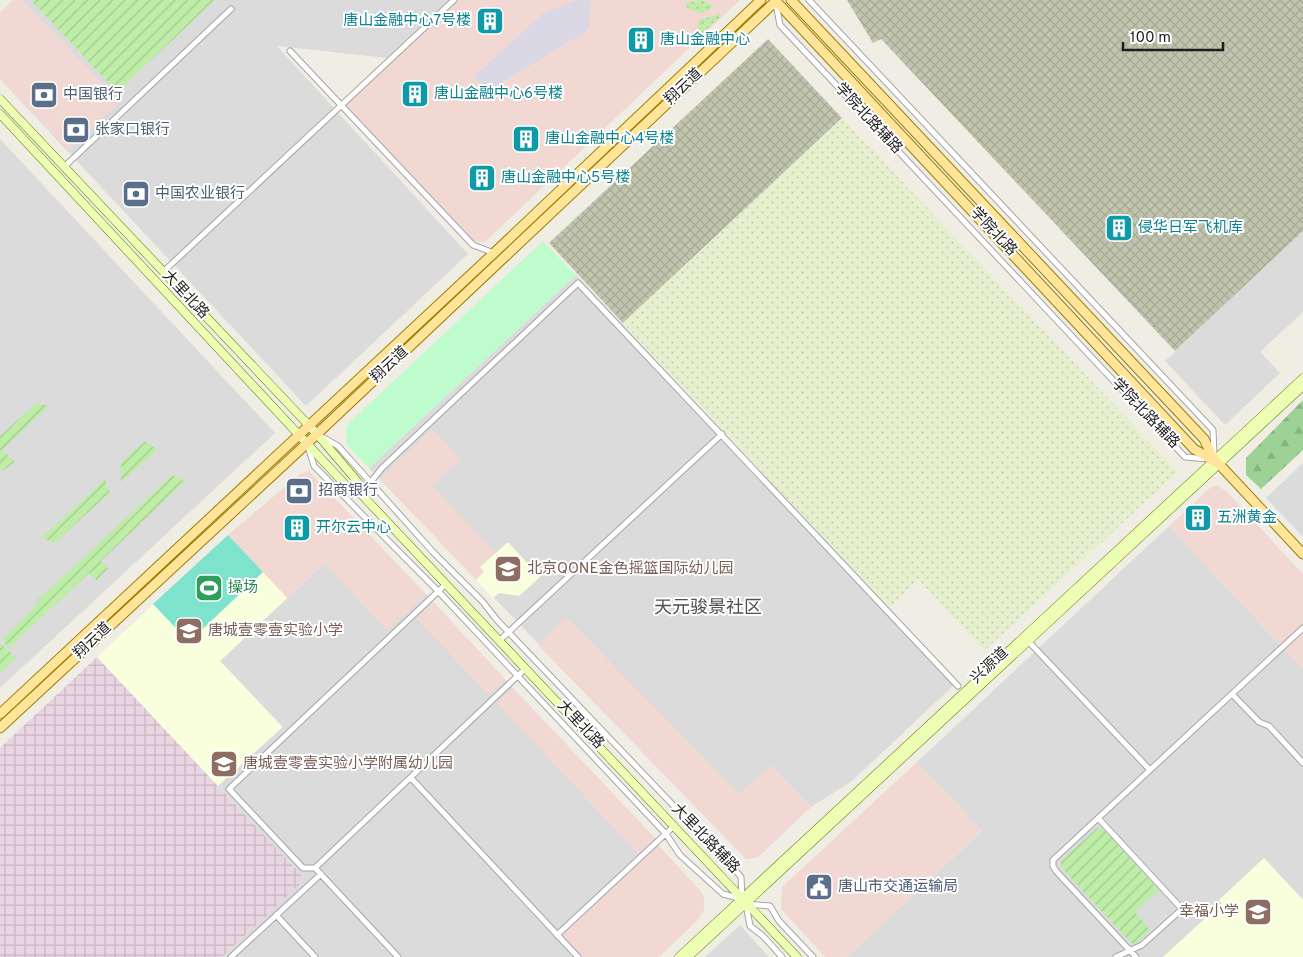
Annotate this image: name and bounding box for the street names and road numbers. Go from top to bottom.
street label: 翔云道 [661,65,707,109]
street label: 学院北路辅路 [830,79,906,158]
street label: 学院北路 [966,203,1021,260]
street label: 大里北路 [158,266,213,323]
street label: 翔云道 [367,343,413,387]
street label: 学院北路辅路 [1107,374,1184,453]
street label: 翔云道 [70,619,116,663]
street label: 兴源道 [967,644,1013,688]
street label: 大里北路 [553,696,608,753]
street label: 大里北路辅路 [667,799,744,878]

